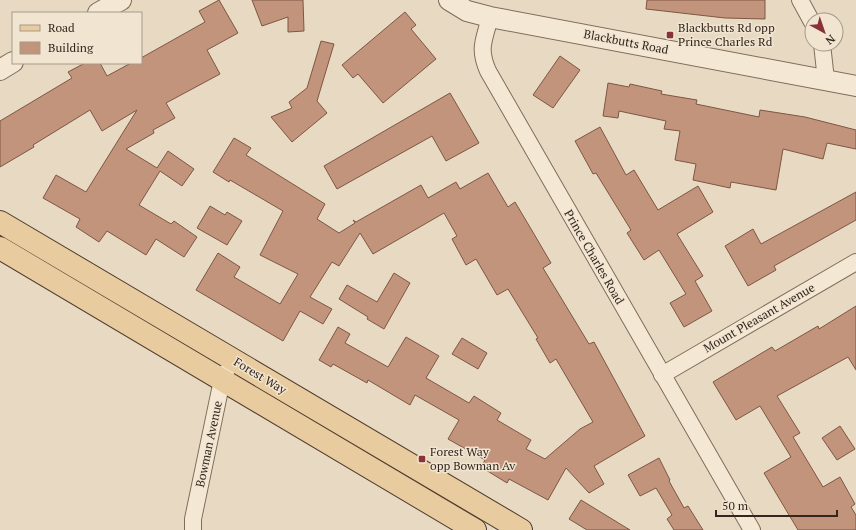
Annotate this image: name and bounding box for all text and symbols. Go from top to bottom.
legend [12,12,142,64]
north arrow [804,12,844,52]
text: Road [48,20,75,35]
place label: Blackbutts Rd opp Prince Charles Rd [678,20,775,49]
street label: Blackbutts Road [582,26,670,57]
marker: Blackbutts Rd opp Prince Charles Rd [665,30,675,40]
text: N [822,32,838,48]
text: Building [48,40,94,55]
street label: Prince Charles Road [561,207,628,307]
street label: Mount Pleasant Avenue [700,280,817,356]
street label: Forest Way [231,354,290,398]
street label: Bowman Avenue [192,399,225,489]
place label: Forest Way opp Bowman Av [430,444,516,473]
marker: Forest Way opp Bowman Av [417,454,427,464]
scale bar [716,492,837,518]
text: 50 m [722,498,749,513]

